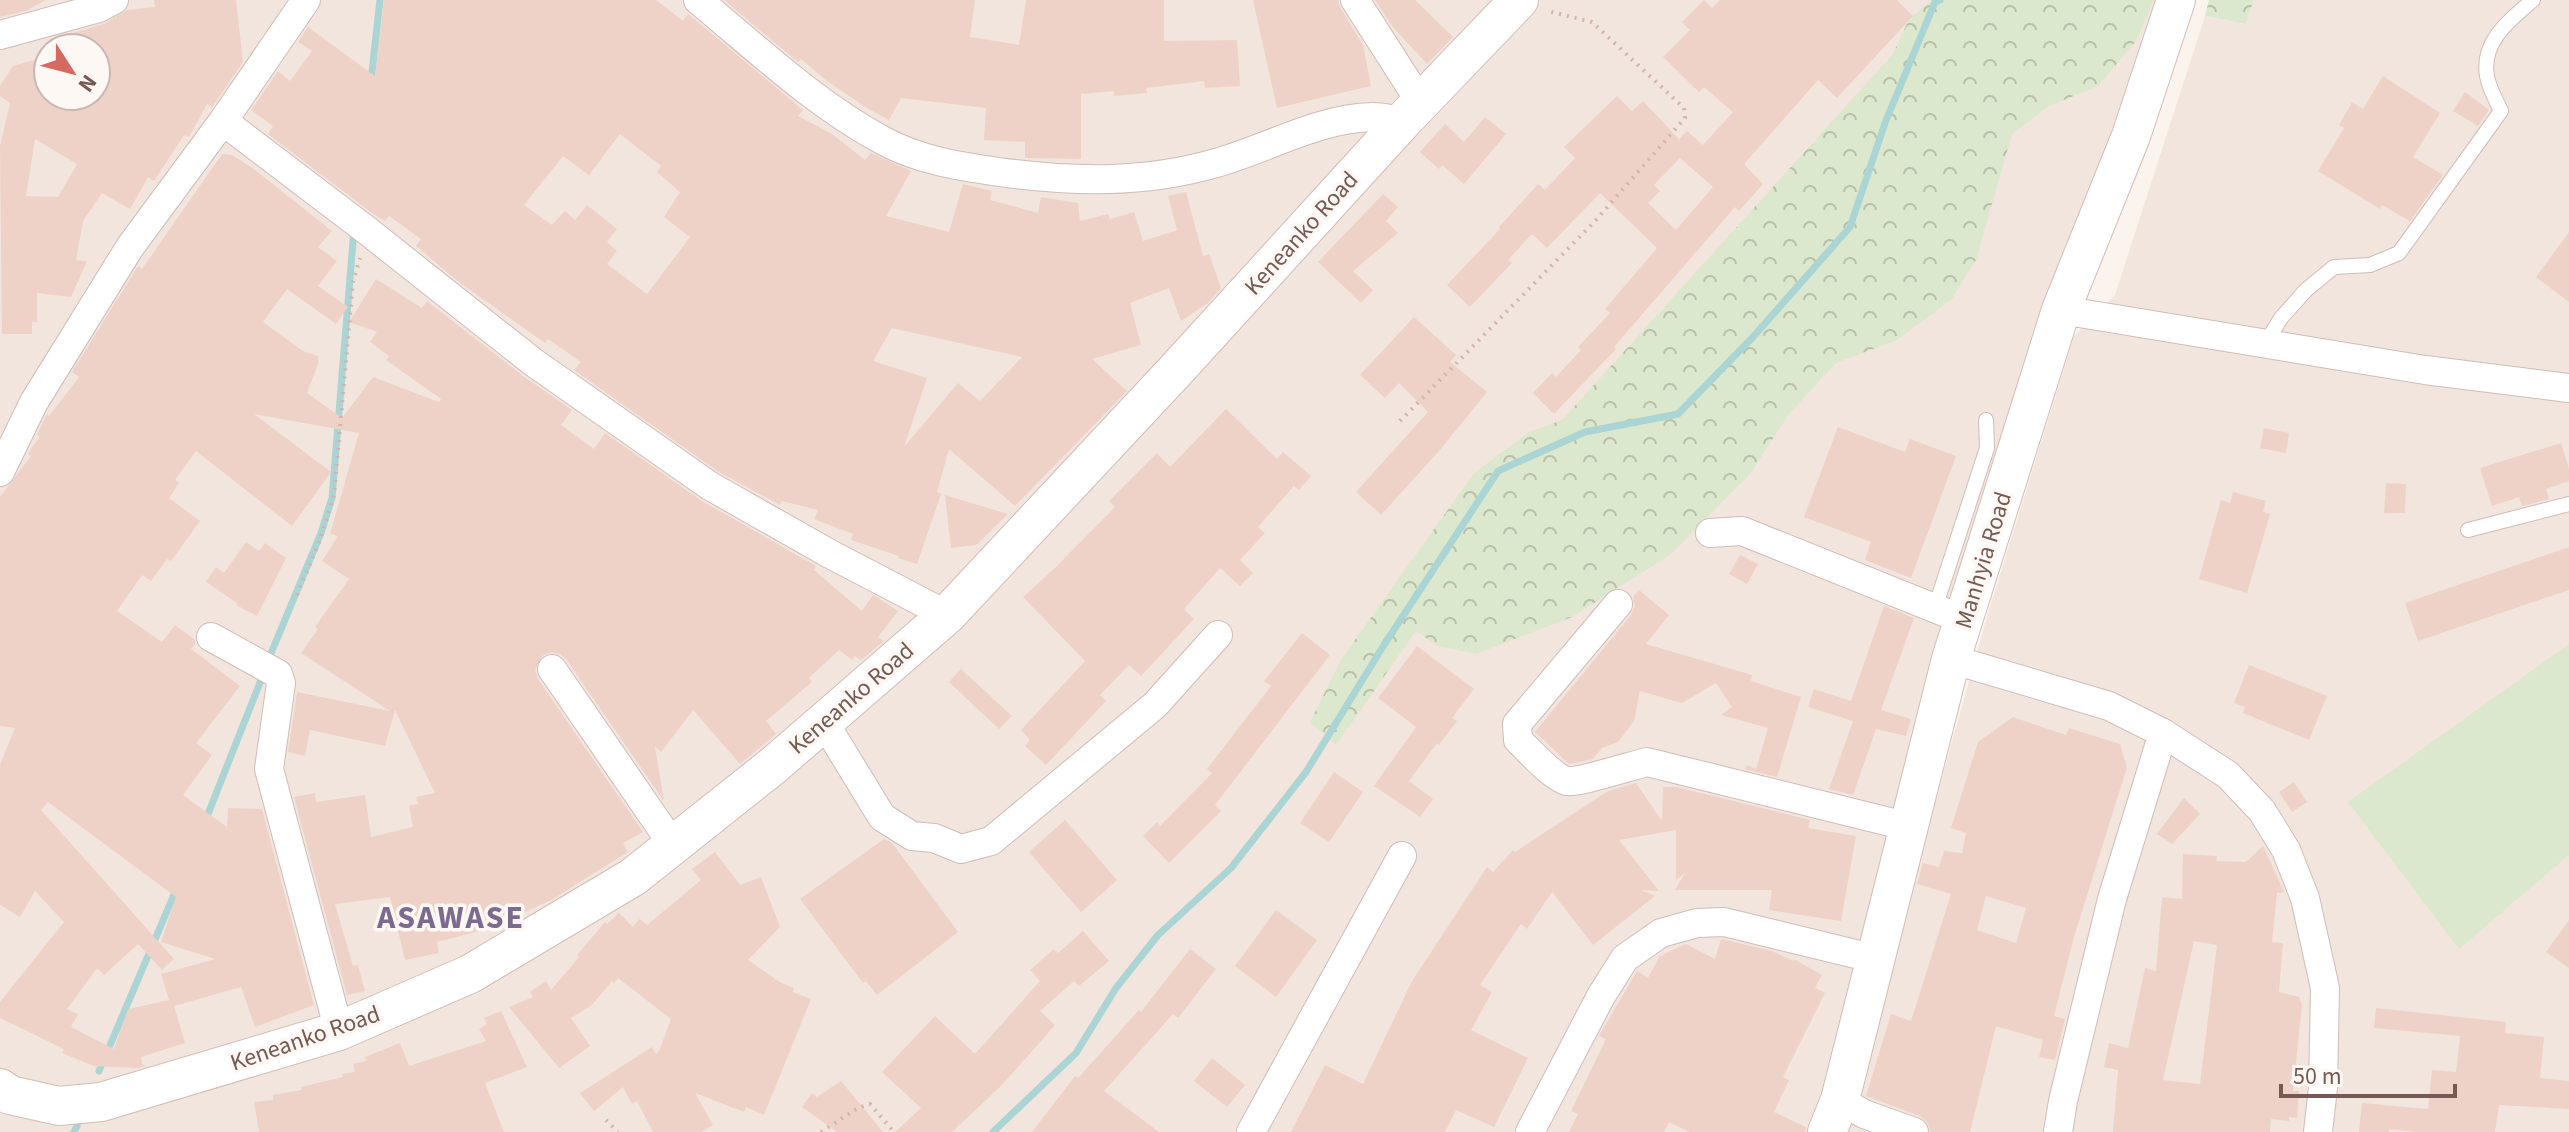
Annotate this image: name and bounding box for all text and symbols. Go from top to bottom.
north arrow [32,32,112,112]
text: N [70,68,105,98]
street label: Keneanko Road [1236,164,1367,303]
street label: Manhyia Road [1946,487,2021,633]
street label: Keneanko Road [781,634,922,763]
district label: ASAWASE [376,895,525,941]
street label: Keneanko Road [226,996,385,1080]
scale bar [2281,1048,2455,1098]
text: 50 m [2293,1059,2342,1094]

